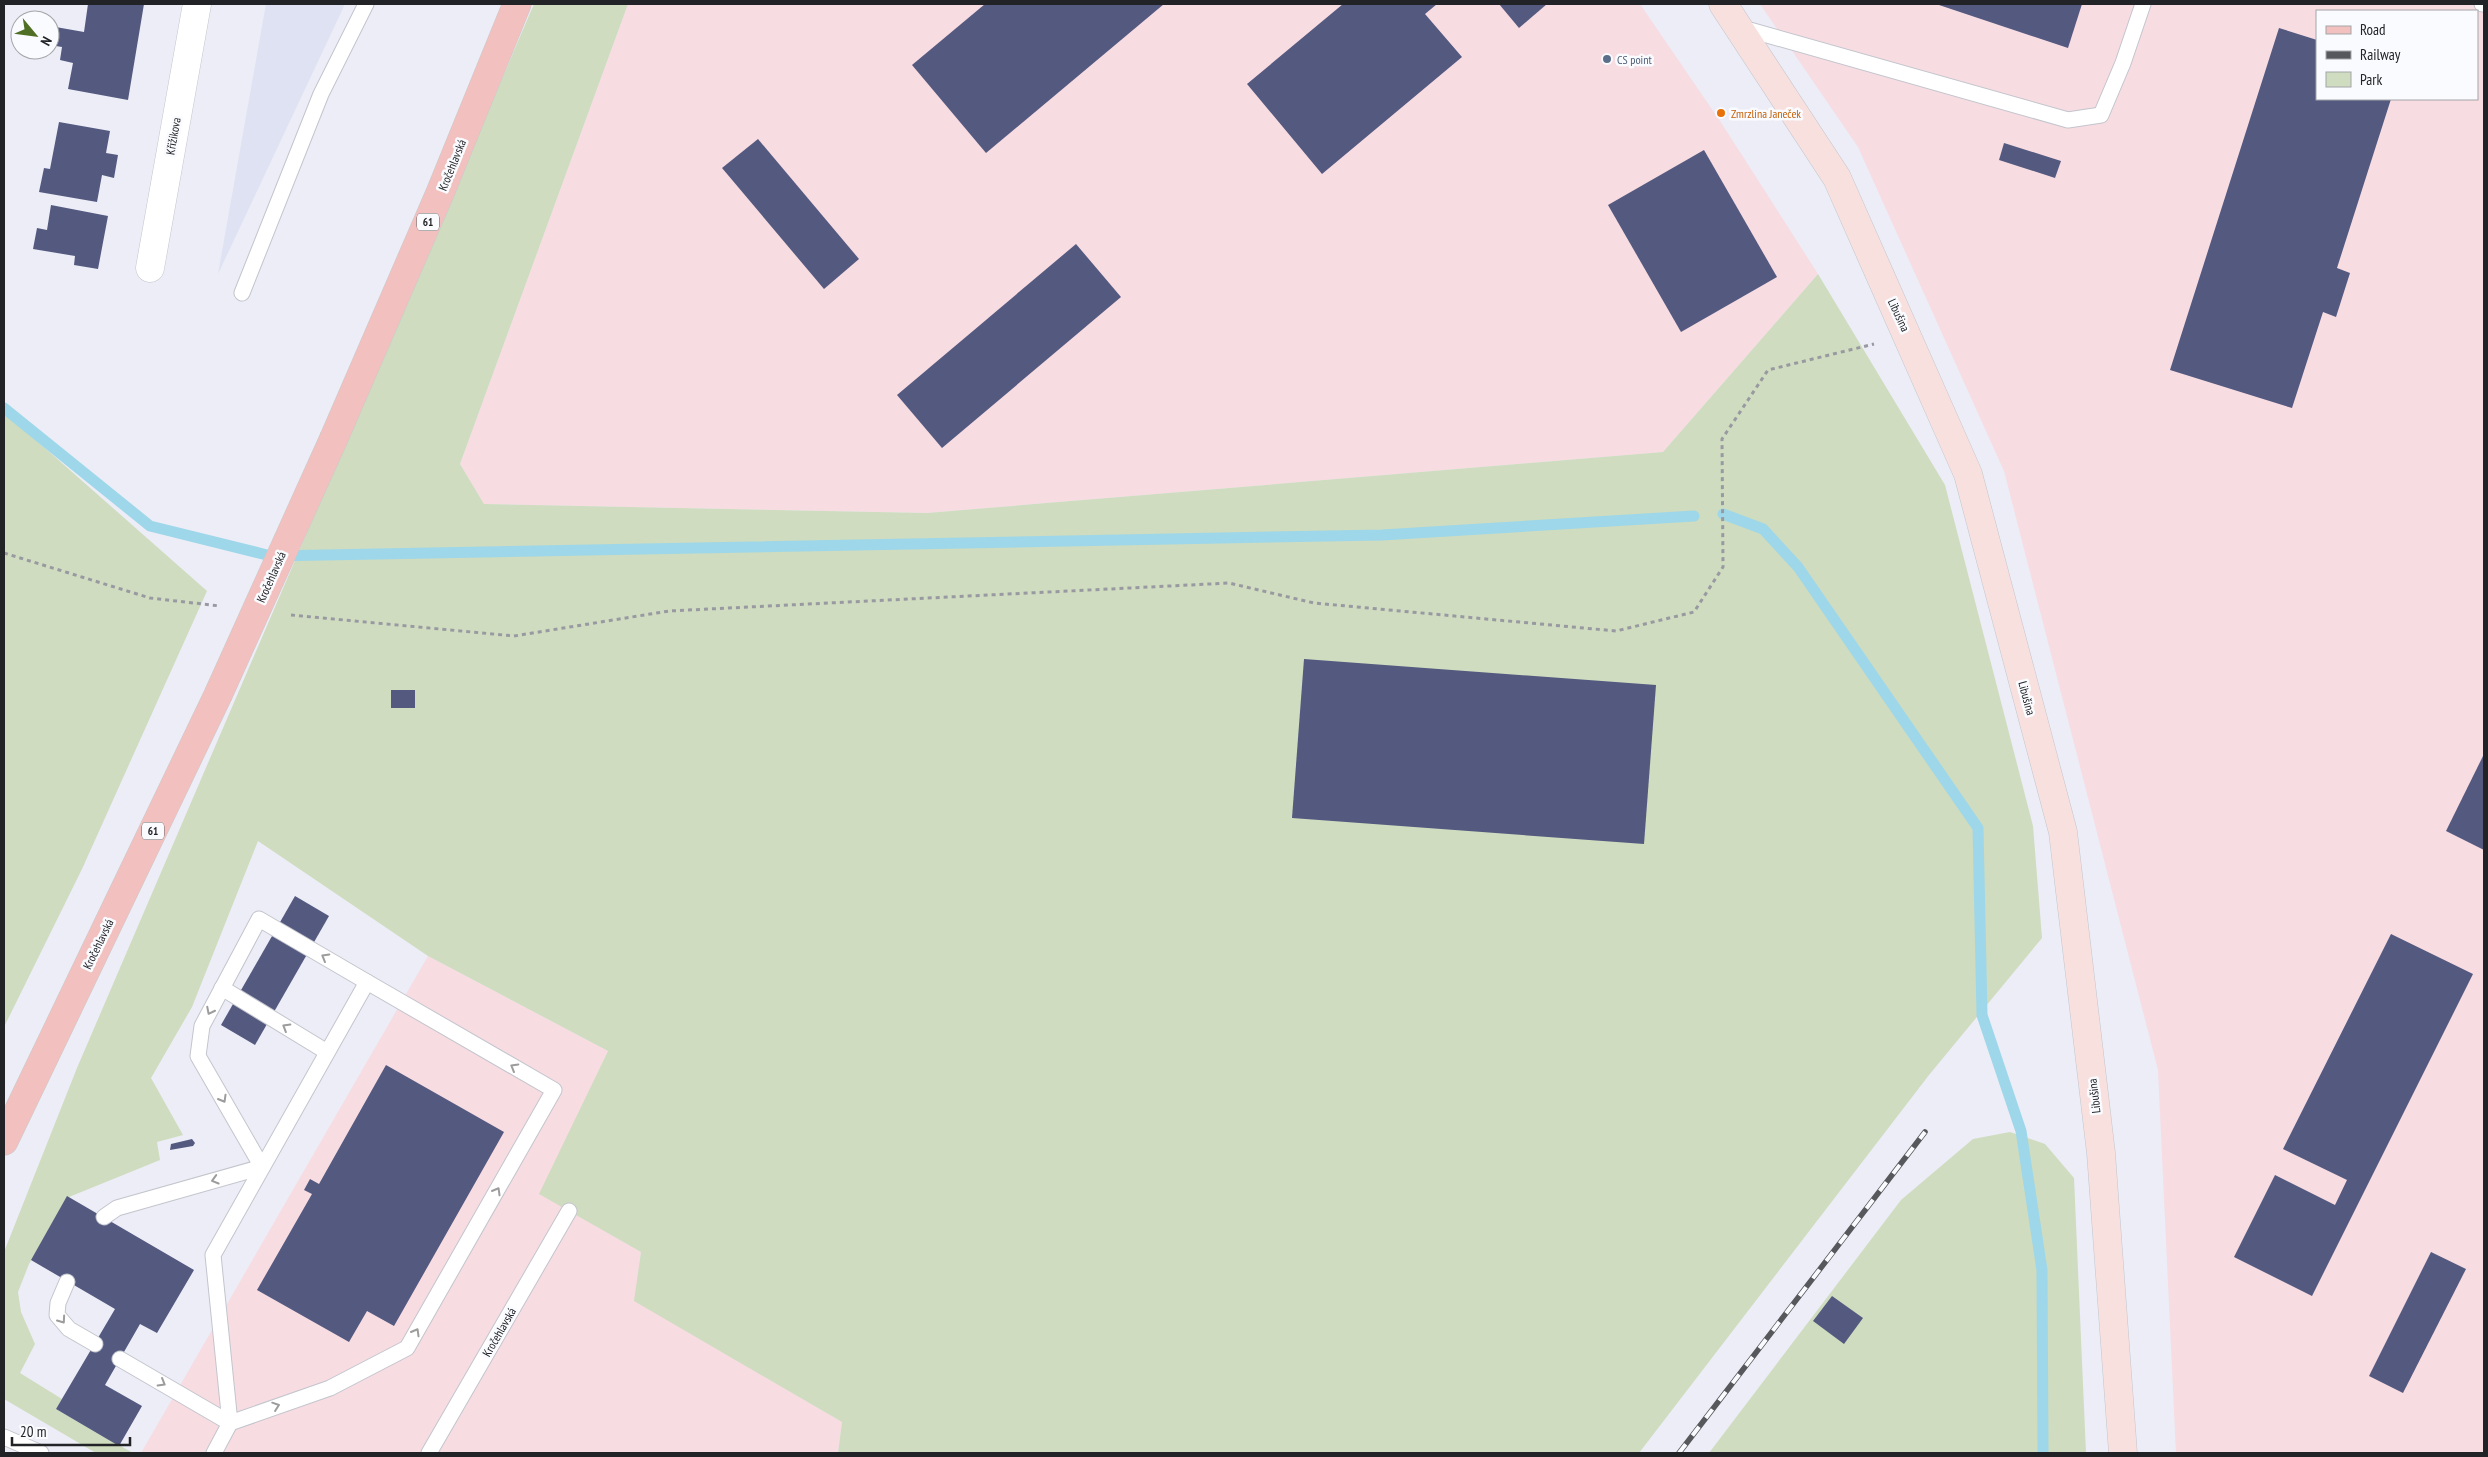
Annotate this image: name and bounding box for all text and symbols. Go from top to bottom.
north arrow [10,10,60,60]
legend [2316,10,2478,100]
text: Road [2360,20,2386,39]
text: N [37,34,56,49]
text: Railway [2360,45,2401,64]
place label: CS point [1617,52,1652,67]
marker: CS point [1601,53,1613,65]
text: Park [2360,70,2382,89]
place label: Zmrzlina Janeček [1731,106,1801,121]
marker: Zmrzlina Janeček [1715,107,1727,119]
street label: Křižíkova [162,116,184,156]
street label: Kročehlavská [435,137,469,193]
road number: 61 [417,213,439,230]
street label: Libušina [1885,296,1913,334]
street label: Kročehlavská [253,549,289,605]
street label: Libušina [2015,679,2039,717]
road number: 61 [142,822,164,839]
street label: Kročehlavská [79,916,117,972]
one-way arrow [321,953,330,963]
one-way arrow [206,1006,216,1015]
one-way arrow [282,1023,291,1033]
one-way arrow [510,1063,519,1073]
street label: Libušina [2084,1078,2104,1114]
one-way arrow [216,1093,226,1102]
one-way arrow [211,1175,219,1185]
one-way arrow [491,1187,501,1196]
street label: Kročehlavská [479,1305,519,1359]
one-way arrow [56,1314,65,1324]
one-way arrow [410,1328,420,1337]
one-way arrow [157,1377,166,1387]
one-way arrow [271,1402,280,1412]
scale bar [12,1414,130,1446]
text: 20 m [20,1422,46,1441]

